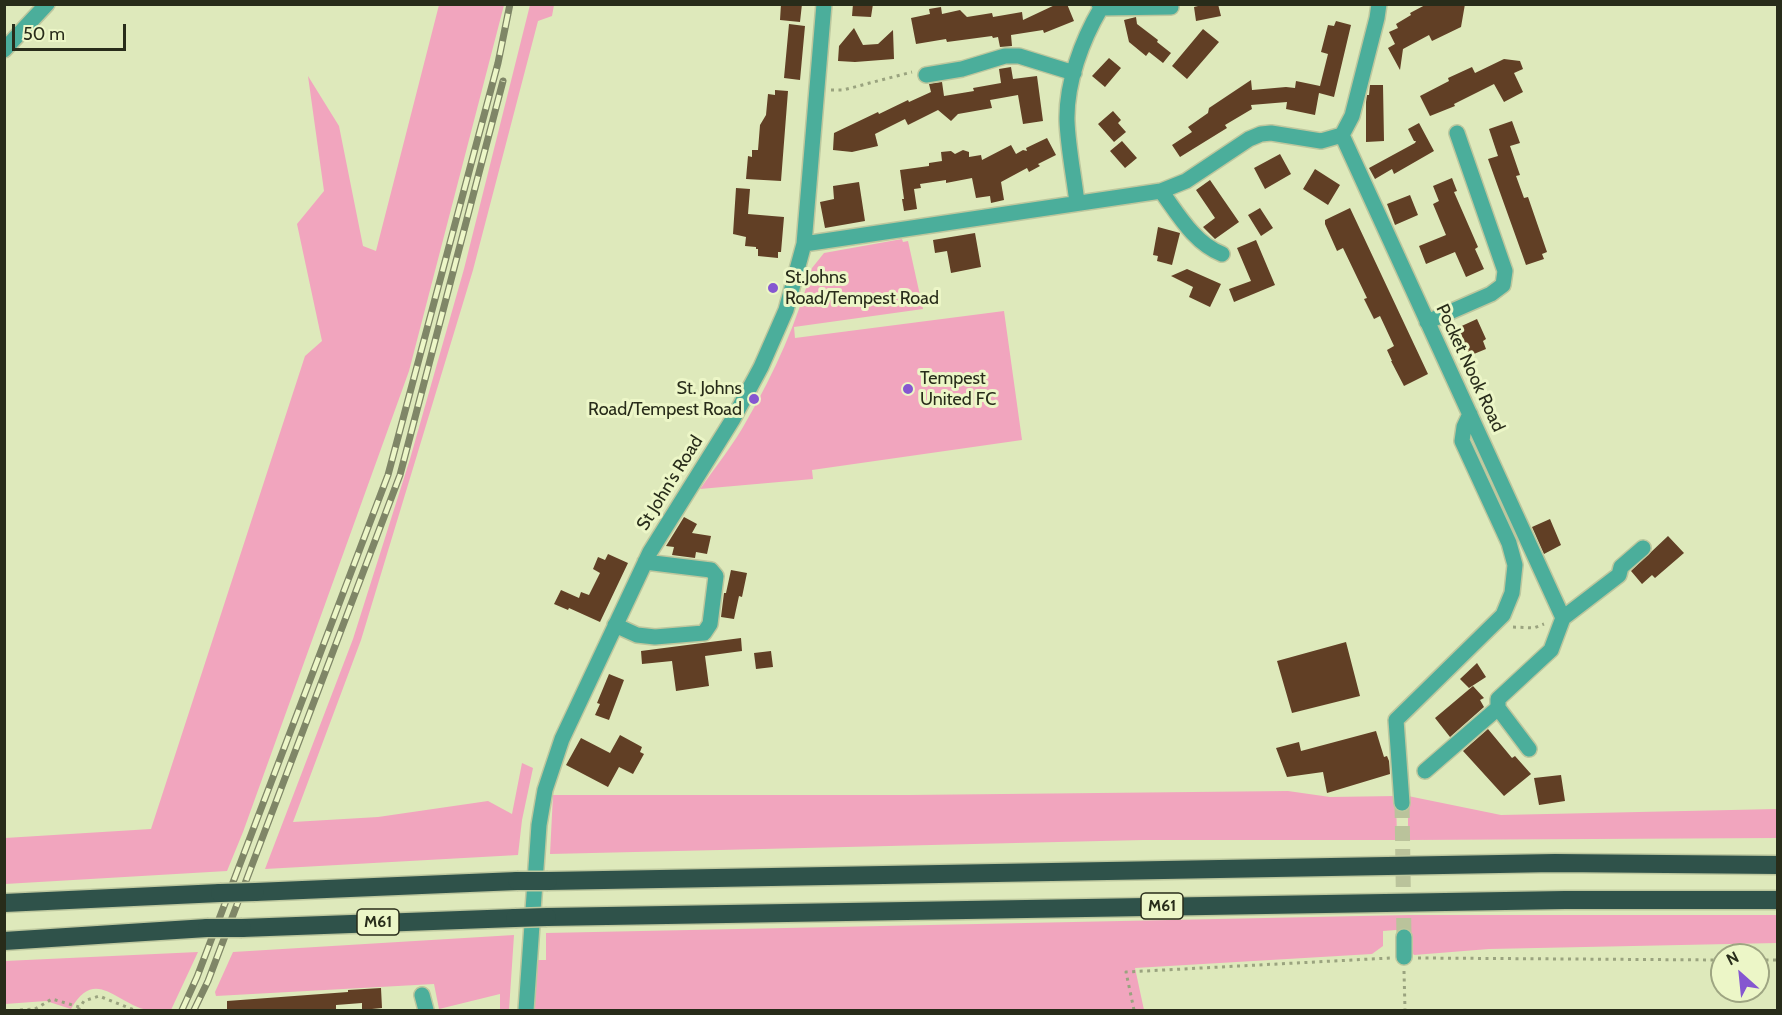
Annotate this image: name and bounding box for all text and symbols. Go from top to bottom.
scale bar [15,12,129,50]
text: 50 m [23,23,65,45]
place label: St.Johns Road/Tempest Road [785,267,939,310]
marker: St.Johns Road/Tempest Road [766,281,780,295]
street label: Pocket Nook Road [1431,301,1509,435]
place label: Tempest United FC [920,368,996,410]
place label: St. Johns Road/Tempest Road [588,378,742,420]
marker: Tempest United FC [901,382,915,396]
marker: St. Johns Road/Tempest Road [747,392,761,406]
street label: St John's Road [632,432,708,534]
road number: M61 [1141,893,1183,919]
road number: M61 [357,909,399,935]
north arrow [1710,943,1770,1003]
text: N [1723,947,1742,969]

